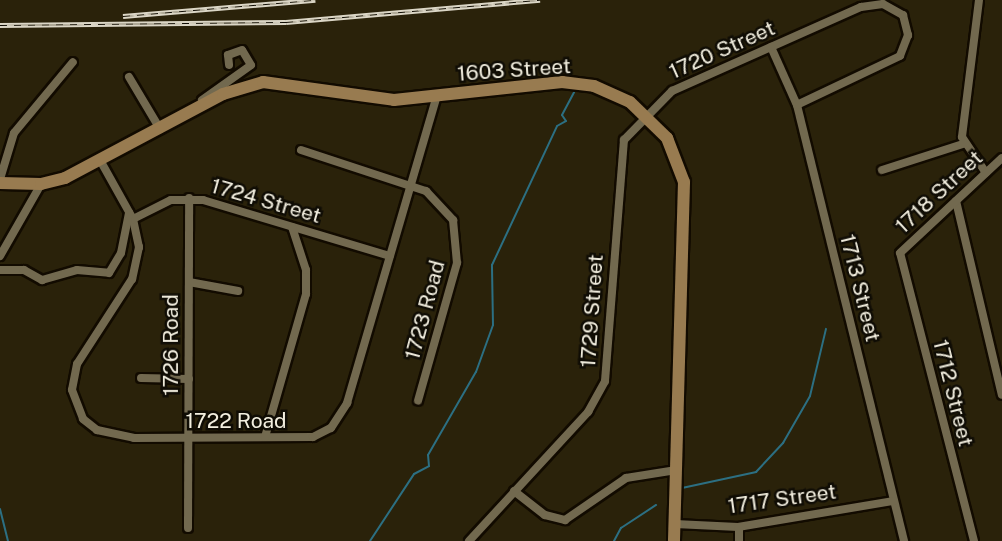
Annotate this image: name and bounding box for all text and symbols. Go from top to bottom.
street label: 1720 Street [665,15,779,85]
street label: 1603 Street [456,53,572,87]
street label: 1718 Street [890,145,988,239]
street label: 1724 Street [208,173,324,229]
street label: 1713 Street [834,232,886,344]
street label: 1729 Street [575,254,609,368]
street label: 1723 Road [400,258,450,362]
street label: 1726 Road [158,294,184,396]
street label: 1712 Street [928,337,978,449]
street label: 1722 Road [185,408,287,434]
street label: 1717 Street [726,479,838,519]

